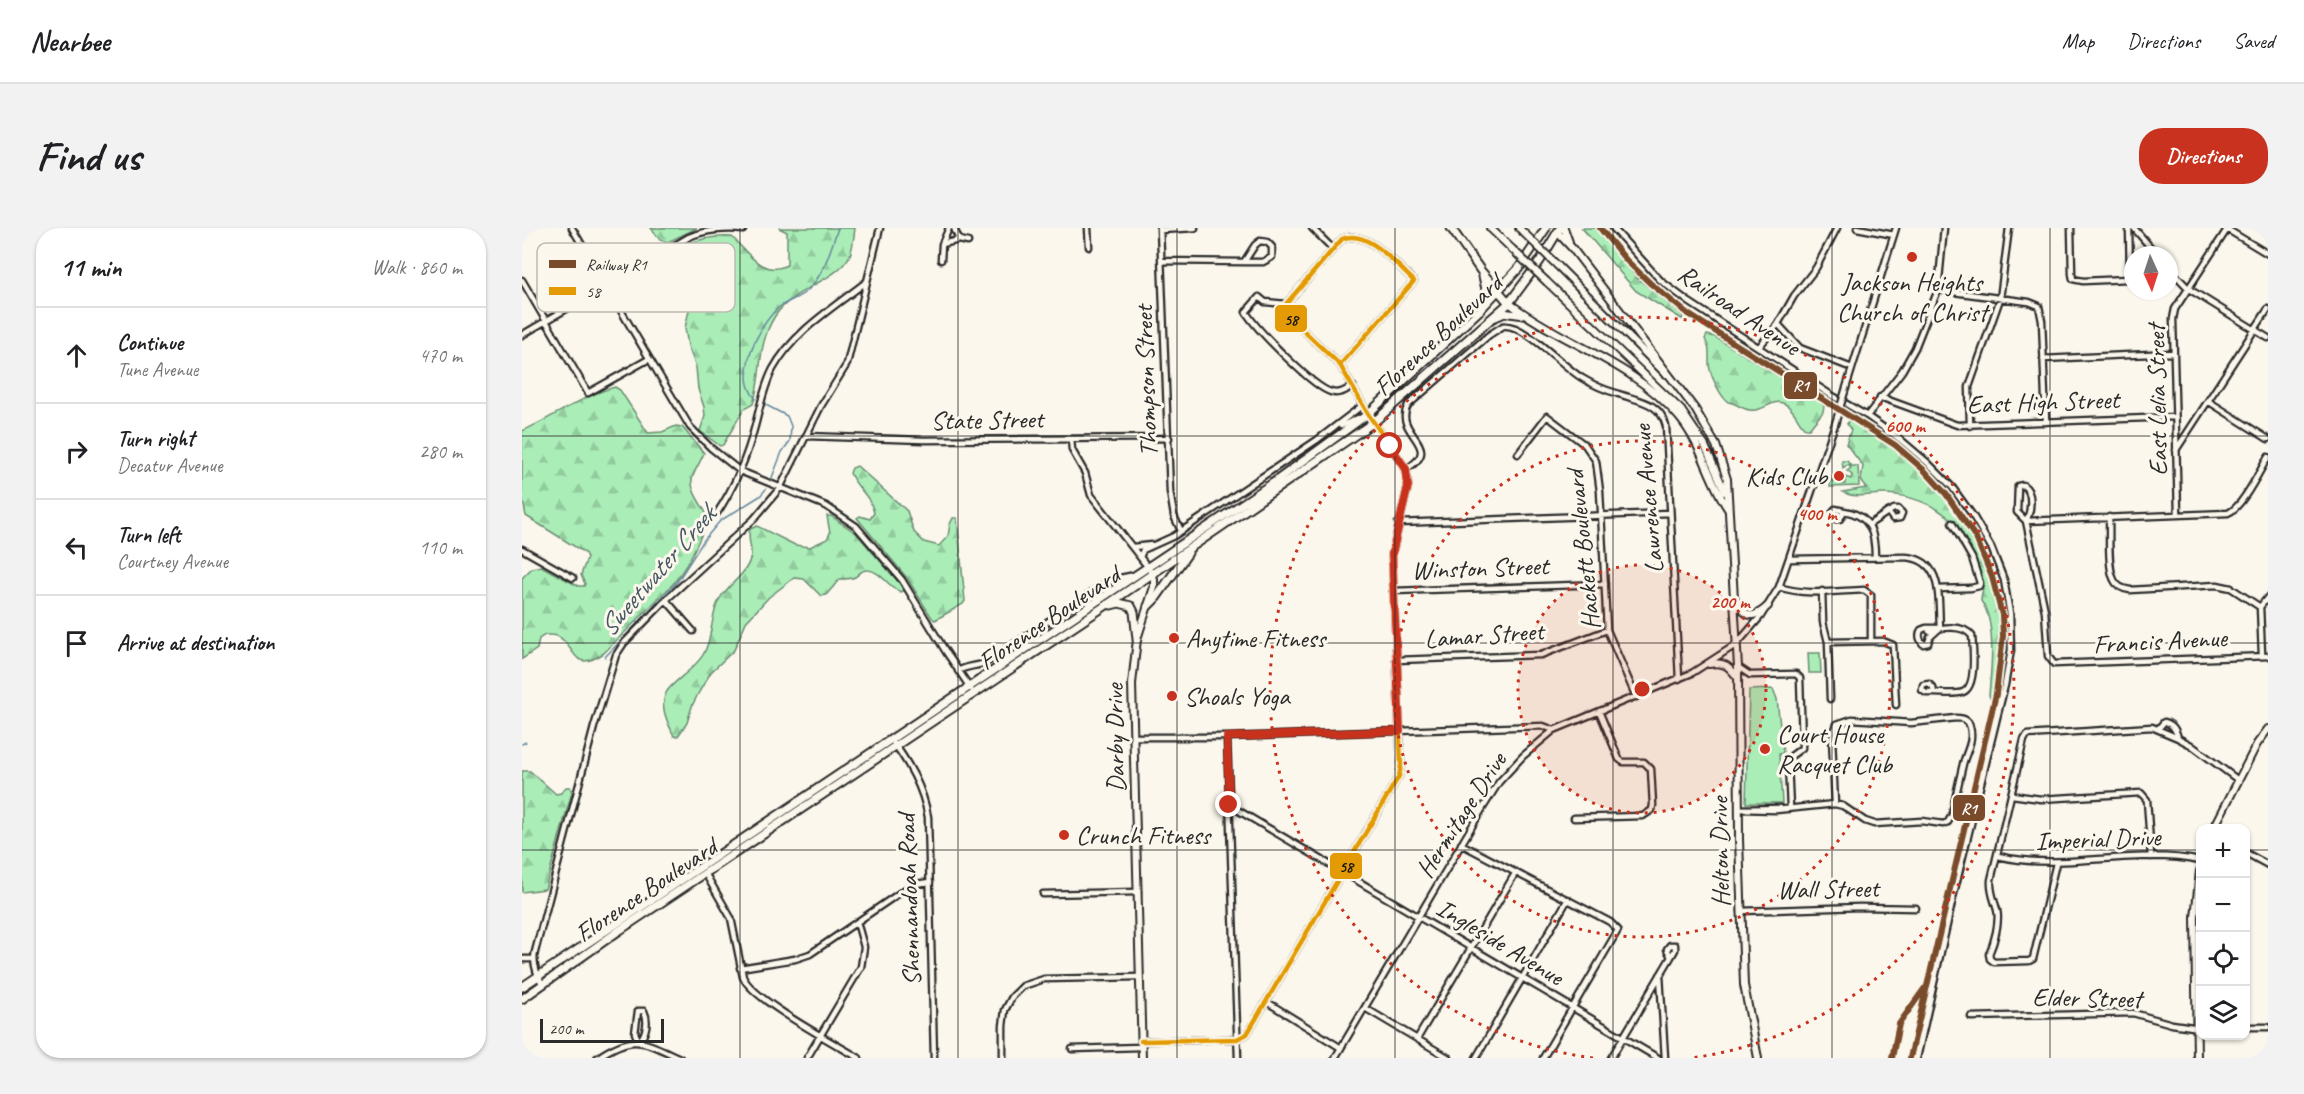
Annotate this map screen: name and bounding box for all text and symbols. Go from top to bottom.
text: Nearbee [30,24,110,59]
text: Map [2062,28,2094,54]
text: Directions [2127,28,2200,54]
text: Saved [2233,28,2274,54]
button: Directions [2139,128,2268,184]
text: Find us [36,130,141,183]
legend [537,243,735,312]
north arrow [2124,246,2178,300]
marker: Jackson Heights Church of Christ [1905,250,1919,264]
text: 11 min [60,251,122,284]
text: Walk · 860 m [372,255,462,280]
text: Railway R1 [586,255,648,275]
street label: Railroad Avenue [1672,257,1809,364]
street label: Florence Boulevard [1367,264,1512,403]
place label: Jackson Heights Church of Christ [1837,266,1990,329]
text: 58 [586,282,602,302]
street label: Thompson Street [1127,302,1165,457]
line badge: 58 [1274,304,1308,333]
text: 58 [1284,310,1300,330]
street label: East Lelia Street [2139,321,2175,476]
text: Continue [117,329,183,357]
icon: ahead [60,339,93,372]
text: 470 m [419,343,462,368]
text: Tune Avenue [117,357,198,382]
line badge: R1 [1783,371,1818,400]
text: R1 [1793,376,1811,396]
street label: East High Street [1966,383,2122,421]
street label: State Street [930,402,1046,437]
text: 600 m [1885,415,1926,437]
street label: Lawrence Avenue [1625,422,1671,575]
text: Turn right [117,425,194,453]
route start [1376,432,1402,458]
icon: right [60,435,93,468]
text: 280 m [419,439,462,464]
text: Decatur Avenue [117,453,222,478]
place label: Kids Club [1746,460,1829,493]
street label: Hackett Boulevard [1558,465,1608,632]
marker: Kids Club [1832,469,1846,483]
water label: Sweetwater Creek [591,495,726,643]
text: 400 m [1798,503,1838,525]
text: Turn left [117,521,181,549]
icon: left [60,531,93,564]
text: 110 m [419,535,462,560]
text: Courtney Avenue [117,549,228,574]
street label: Winston Street [1411,549,1551,587]
street label: Florence Boulevard [972,556,1129,678]
text: 200 m [1711,591,1751,613]
street label: Lamar Street [1423,614,1547,656]
street label: Francis Avenue [2093,621,2229,661]
place label: Anytime Fitness [1186,622,1327,655]
icon: arrive [60,627,93,660]
text: Arrive at destination [117,629,274,657]
marker: Anytime Fitness [1167,631,1181,645]
centre of rings [1632,679,1652,699]
place label: Shoals Yoga [1184,680,1291,713]
street label: Darby Drive [1098,682,1132,793]
marker: Shoals Yoga [1165,689,1179,703]
place label: Court House Racquet Club [1777,718,1893,781]
marker: Court House Racquet Club [1758,742,1772,756]
street label: Hermitage Drive [1408,745,1515,884]
route end [1215,791,1241,817]
street label: Helton Drive [1702,794,1737,907]
line badge: R1 [1952,794,1986,822]
text: R1 [1961,799,1979,819]
street label: Shennandoah Road [889,810,928,986]
place label: Crunch Fitness [1076,819,1212,852]
street label: Imperial Drive [2035,820,2163,858]
map controls [2196,824,2250,1040]
button: + [2196,824,2250,878]
street label: Florence Boulevard [569,828,726,950]
marker: Crunch Fitness [1057,828,1071,842]
line badge: 58 [1329,852,1363,880]
text: 58 [1339,857,1355,877]
street label: Wall Street [1777,872,1881,906]
button: − [2196,878,2250,932]
street label: Ingleside Avenue [1430,891,1571,994]
button: locate [2196,932,2250,986]
street label: Elder Street [2032,981,2145,1016]
button: layers [2196,986,2250,1040]
scale bar [540,1016,664,1044]
text: 200 m [549,1019,583,1039]

